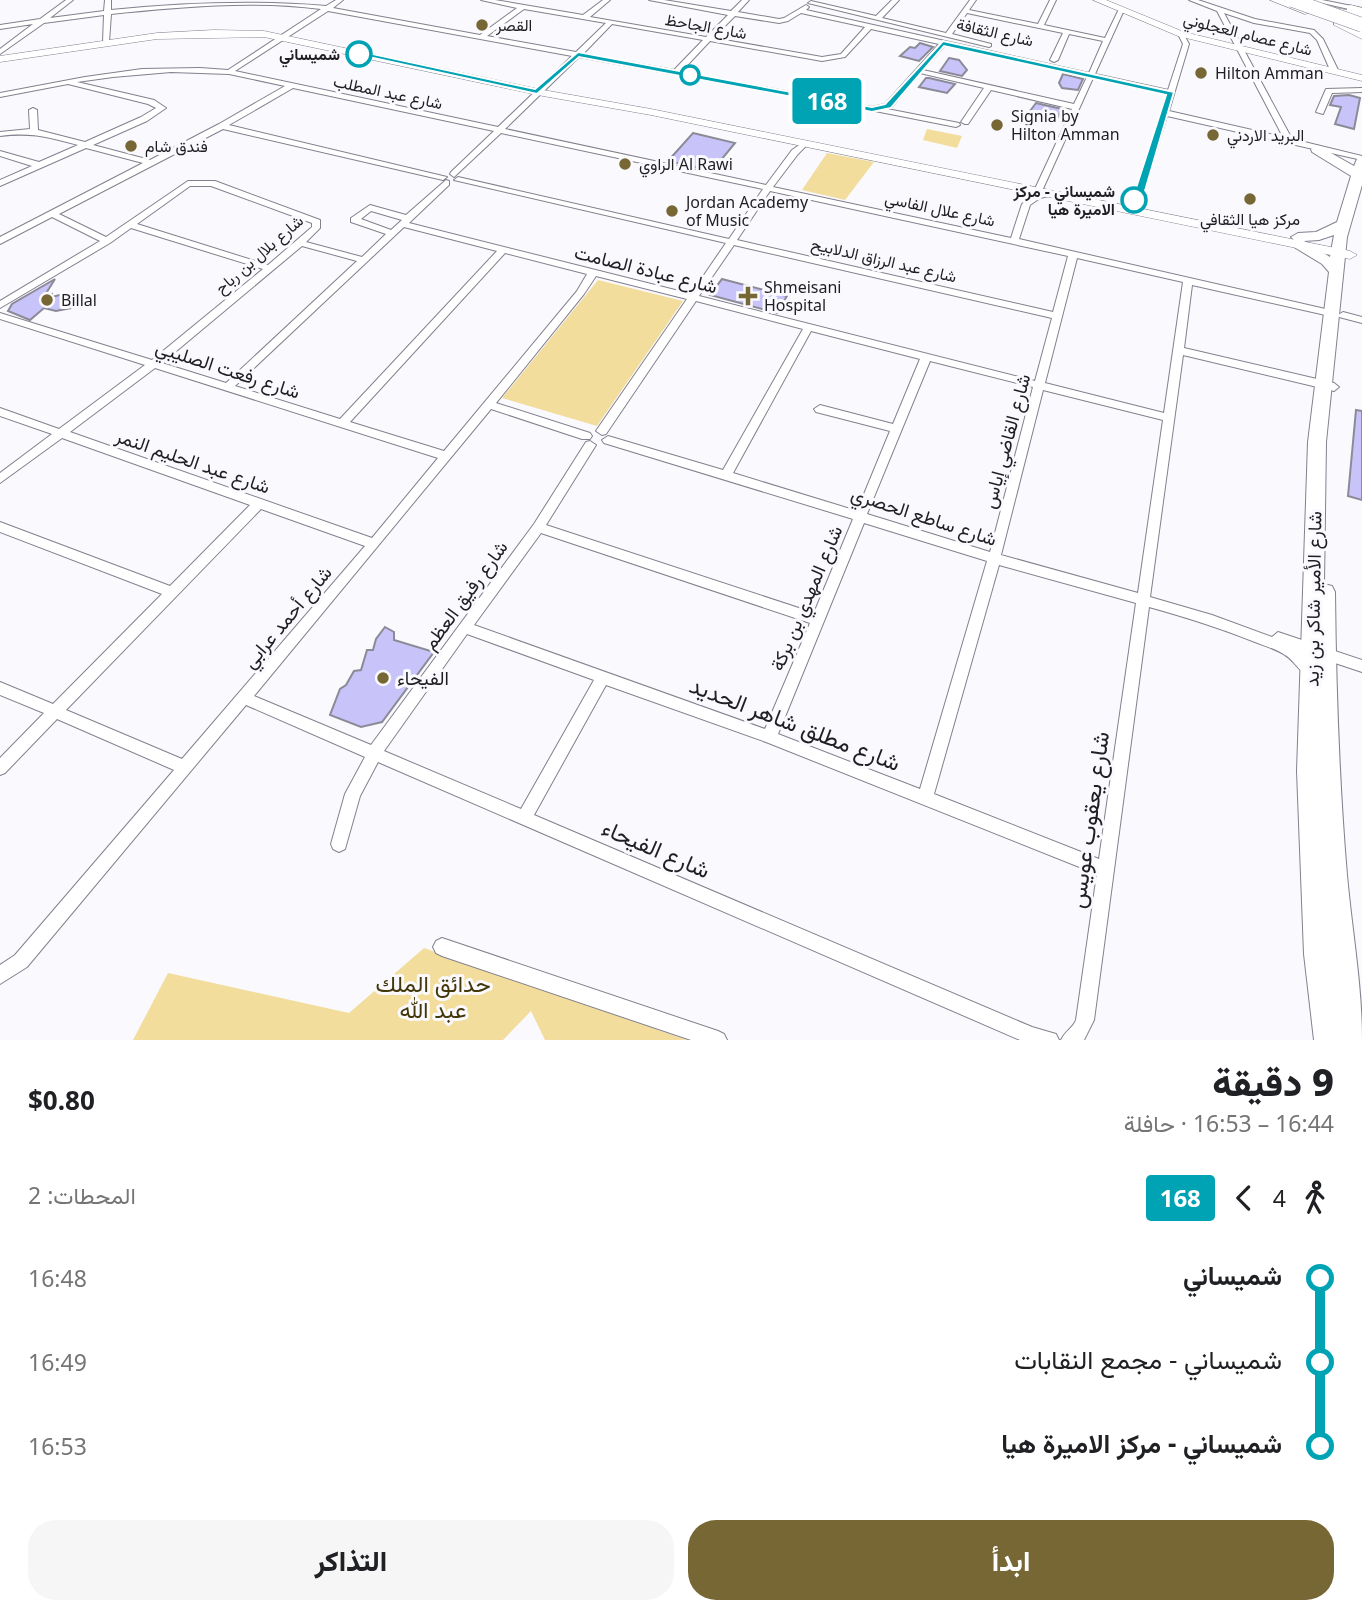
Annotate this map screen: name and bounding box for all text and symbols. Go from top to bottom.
street label: شارع عصام العجلوني [1181,7,1315,64]
street label: شارع الجاحظ [663,8,749,45]
street label: شارع الثقافة [954,12,1036,53]
place label: القصر [495,14,532,36]
marker: القصر [474,17,490,33]
marker: شميساني [346,41,372,67]
place label: شميساني [279,43,340,68]
place label: Hilton Amman [1215,62,1324,84]
unlabelled marker [680,65,700,85]
marker: Hilton Amman [1193,65,1209,81]
street label: شارع عبد المطلب [331,70,445,115]
line badge: 168 [787,78,867,124]
text: 168 [806,84,848,117]
place label: Signia by Hilton Amman [1011,105,1120,145]
marker: Signia by Hilton Amman [989,117,1005,133]
place label: البريد الاردني [1227,124,1304,149]
marker: البريد الاردني [1205,127,1221,143]
place label: فندق شام [145,135,208,157]
marker: فندق شام [123,138,139,154]
place label: الراوي Al Rawi [639,153,733,178]
marker: الراوي Al Rawi [617,156,633,172]
place label: شميساني - مركز الاميرة هيا [1012,180,1115,220]
street label: شارع علال الفاسي [882,187,997,234]
marker: شميساني - مركز الاميرة هيا [1121,187,1147,213]
place label: Jordan Academy of Music [684,191,809,231]
marker: مركز هيا الثقافي [1242,191,1258,207]
marker: Jordan Academy of Music [664,203,680,219]
place label: مركز هيا الثقافي [1200,208,1300,233]
street label: شارع بلال بن رباح [210,210,308,299]
street label: شارع عبد الرزاق الدلابيح [809,233,959,288]
street label: شارع عبادة الصامت [572,239,720,299]
place label: Shmeisani Hospital [764,276,841,316]
marker: Shmeisani Hospital [738,286,758,306]
place label: Billal [61,289,97,311]
marker: Billal [39,292,55,308]
street label: شارع رفعت الصليبي [152,333,304,407]
street label: شارع القاضي إياس [976,371,1039,512]
street label: شارع عبد الحليم النمر [111,422,274,500]
street label: شارع ساطع الحصري [847,480,1000,555]
street label: شارع الأمير شاكر بن زيد [1298,511,1328,687]
street label: شارع المهدي بن بركة [764,521,851,676]
street label: شارع رفيق العظم [417,535,513,655]
street label: شارع أحمد عرابي [236,560,340,676]
place label: الفيحاء [397,665,449,691]
street label: شارع مطلق شاهر الحديد [685,668,905,779]
marker: الفيحاء [375,670,391,686]
street label: شارع يعقوب عويس [1060,729,1117,910]
street label: شارع الفيحاء [597,811,716,886]
park label: حدائق الملك عبد الله [375,967,491,1025]
text: 9 دقيقة [1212,1055,1334,1107]
text: $0.80 [28,1082,95,1118]
text: 16:44 – 16:53 · حافلة [1124,1107,1334,1139]
text: المحطات: 2 [28,1179,136,1211]
icon: back [1225,1179,1263,1217]
icon: walk [1296,1179,1334,1217]
text: 168 [1160,1181,1201,1214]
text: 4 [1273,1182,1286,1214]
text: شميساني [1183,1257,1282,1293]
text: 16:48 [28,1262,87,1294]
text: شميساني - مجمع النقابات [1014,1341,1282,1377]
text: 16:49 [28,1346,87,1378]
text: شميساني - مركز الاميرة هيا [1001,1425,1282,1461]
text: 16:53 [28,1430,87,1462]
button: التذاكر [28,1520,674,1600]
button: ابدأ [688,1520,1334,1600]

